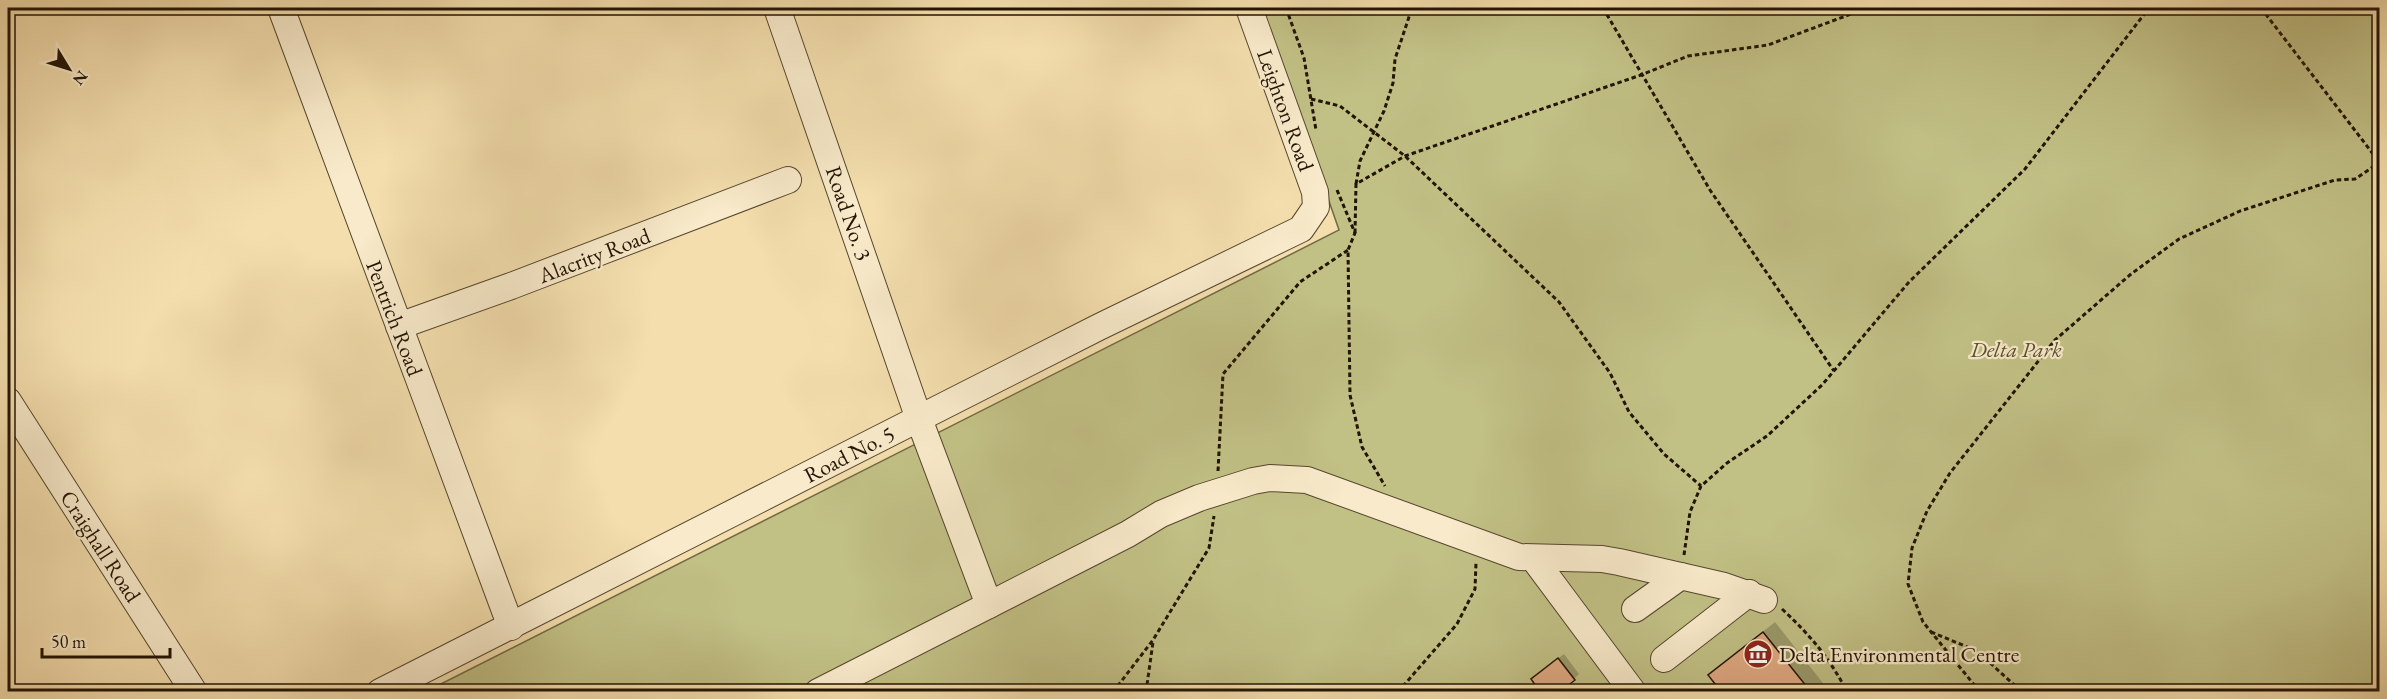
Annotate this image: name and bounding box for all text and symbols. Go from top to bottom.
north arrow [39,39,99,99]
street label: Leighton Road [1250,45,1321,176]
text: N [68,66,93,90]
street label: Road No. 3 [819,162,878,264]
street label: Alacrity Road [533,221,655,290]
street label: Pentrich Road [359,256,430,381]
park label: Delta Park [1969,335,2062,364]
street label: Road No. 5 [799,419,900,490]
street label: Craighall Road [54,485,148,608]
scale bar [42,621,170,659]
text: 50 m [51,630,86,653]
museum icon: Delta Environmental Centre [1742,638,1774,670]
place label: Delta Environmental Centre [1779,640,2020,669]

